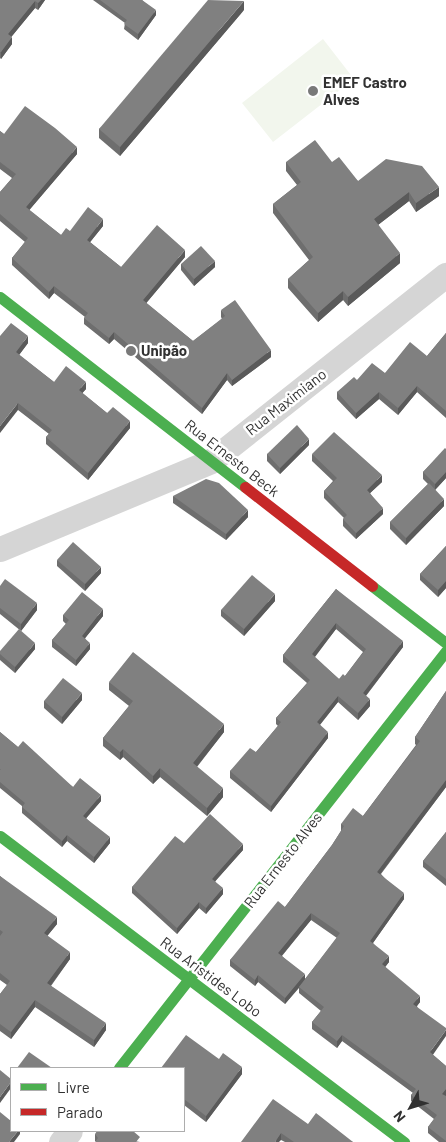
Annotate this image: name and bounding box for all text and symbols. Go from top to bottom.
place label: EMEF Castro Alves [323,73,407,108]
marker: EMEF Castro Alves [307,85,319,97]
place label: Unipão [141,342,187,360]
marker: Unipão [125,345,137,357]
street label: Rua Maximiano [242,365,330,439]
street label: Rua Ernesto Beck [181,416,283,500]
street label: Rua Ernesto Alves [240,809,326,911]
street label: Rua Aristides Lobo [157,933,265,1021]
legend [10,1067,185,1132]
text: Livre [57,1078,90,1096]
north arrow [386,1082,436,1132]
text: Parado [57,1103,103,1121]
text: N [389,1108,408,1126]

